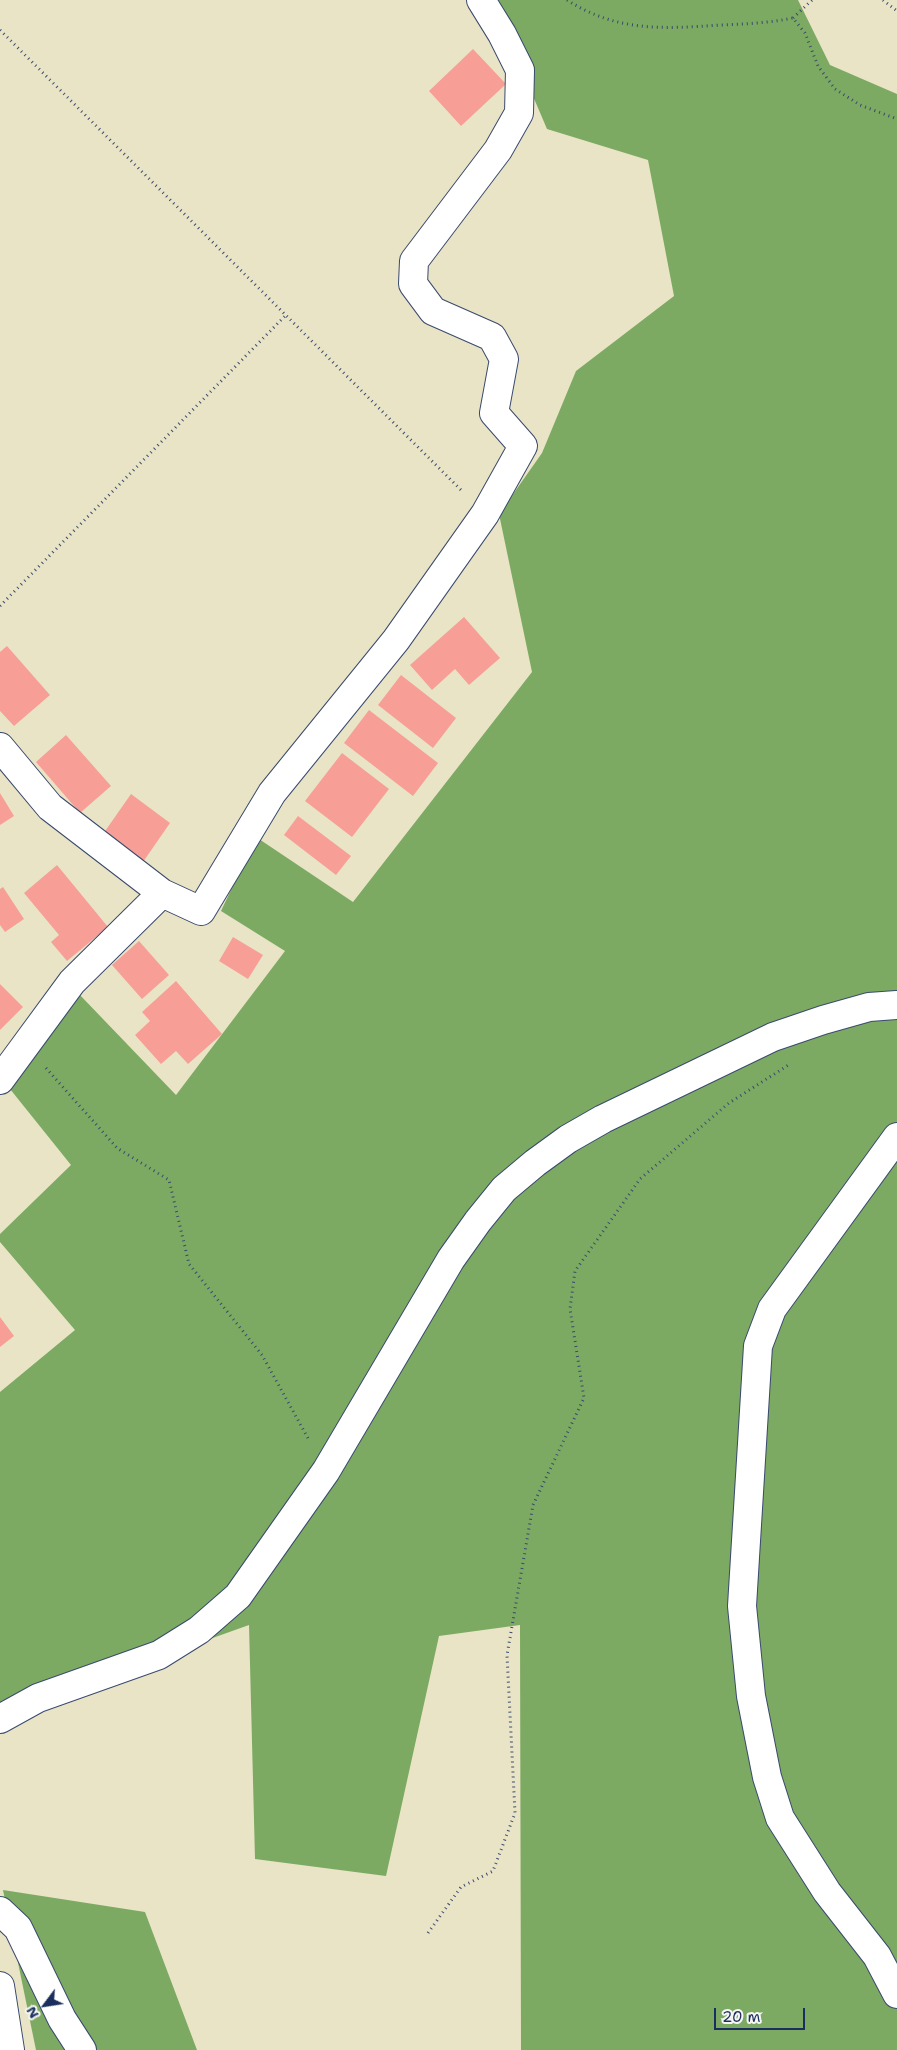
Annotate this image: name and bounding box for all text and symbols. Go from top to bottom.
north arrow [20,1980,70,2030]
scale bar [717,1998,808,2030]
text: N [22,2003,43,2022]
text: 20 m [722,2007,761,2027]

